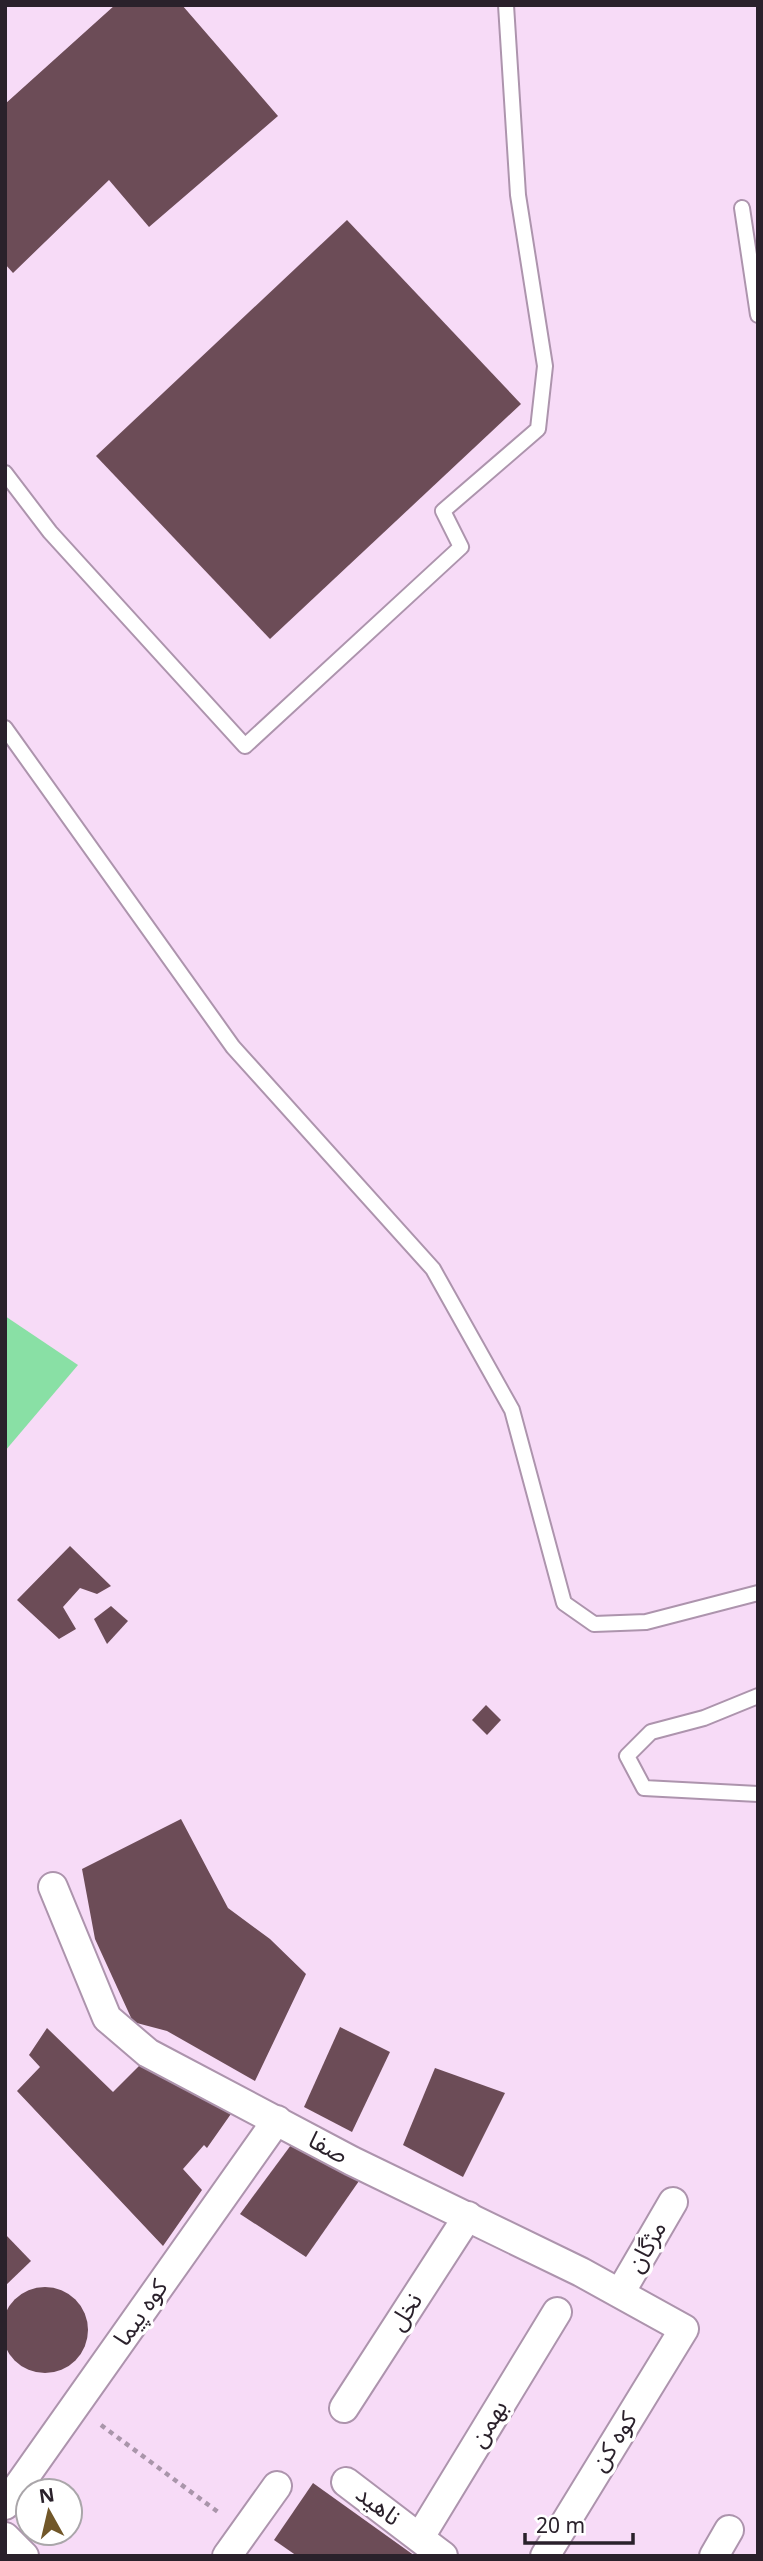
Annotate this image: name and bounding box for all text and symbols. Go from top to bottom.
street label: صفا [298,2116,358,2180]
street label: مژگان [611,2211,683,2283]
street label: کوه پیما [99,2267,184,2358]
street label: نخل [374,2282,438,2342]
street label: بهمن [454,2389,524,2459]
street label: کوه کن [575,2400,653,2483]
street label: ناهید [343,2471,413,2541]
text: N [36,2475,57,2517]
north arrow [14,2477,84,2547]
scale bar [525,2502,634,2546]
text: 20 m [536,2504,585,2548]

